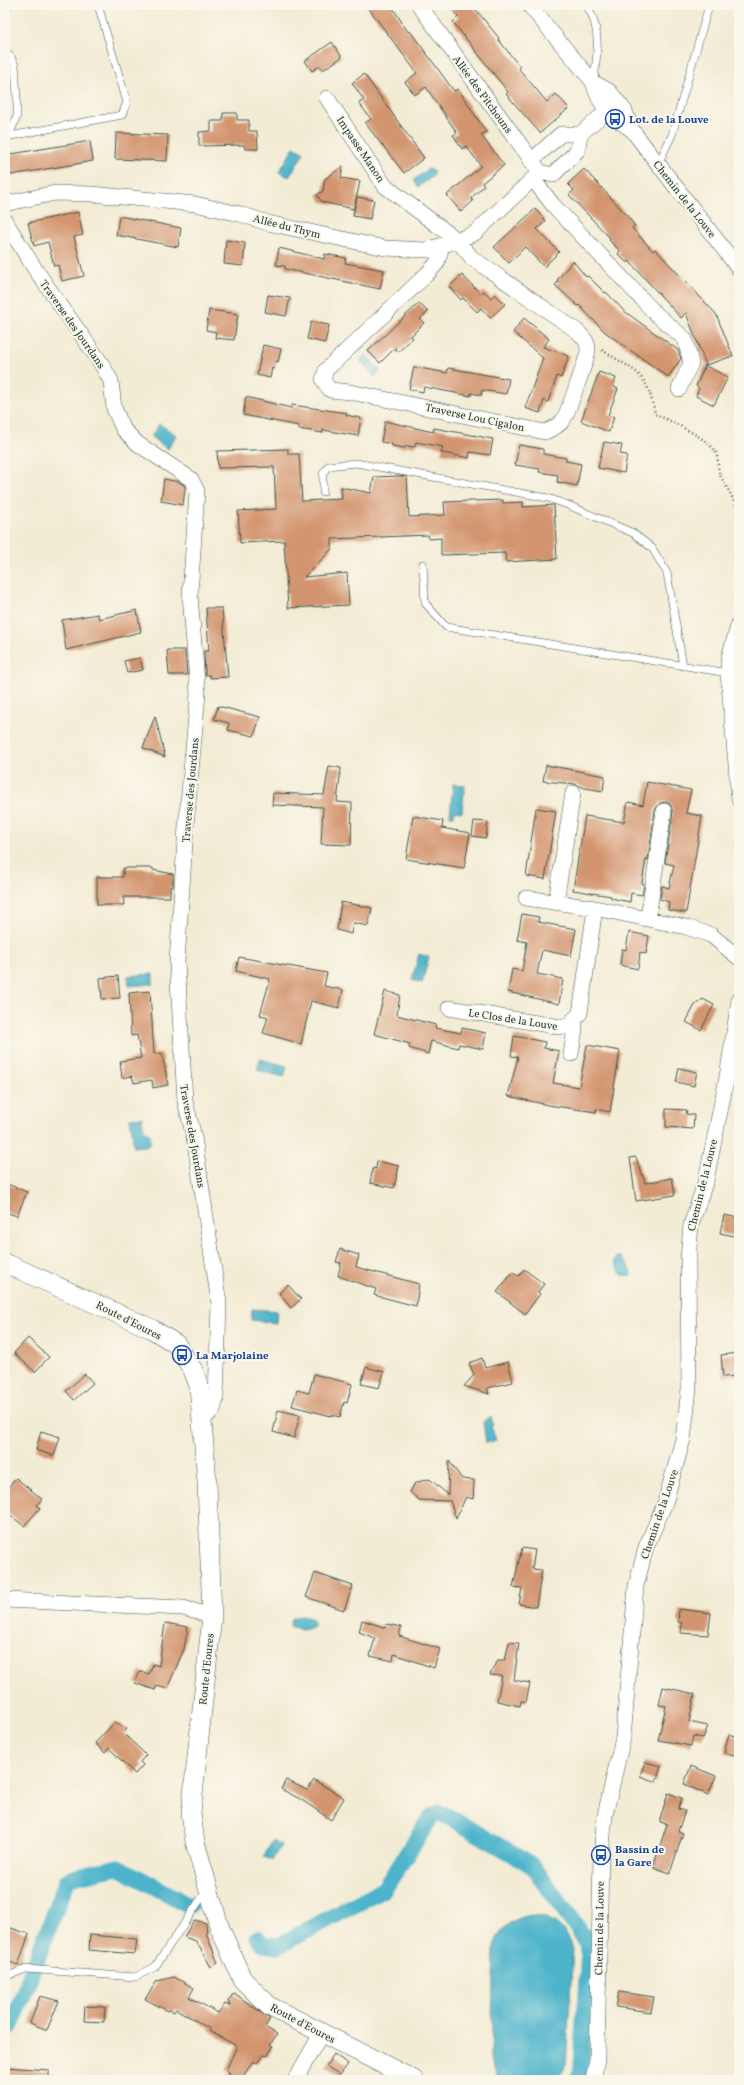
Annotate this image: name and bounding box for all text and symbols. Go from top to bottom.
street label: Allée des Pitchouns [448,53,515,137]
bus stop icon: Lot. de la Louve [604,108,626,130]
place label: Lot. de la Louve [629,113,709,128]
street label: Impasse Manon [332,114,388,186]
street label: Chemin de la Louve [649,158,719,242]
street label: Allée du Thym [251,212,322,243]
street label: Traverse des Jourdans [36,278,108,372]
street label: Traverse Lou Cigalon [424,401,526,436]
street label: Traverse des Jourdans [179,737,204,843]
street label: Le Clos de la Louve [467,1006,558,1035]
street label: Traverse des Jourdans [175,1083,208,1190]
street label: Chemin de la Louve [685,1138,722,1233]
street label: Route d'Eoures [93,1298,164,1344]
bus stop icon: La Marjolaine [171,1344,193,1366]
place label: La Marjolaine [196,1349,269,1364]
street label: Chemin de la Louve [638,1468,683,1561]
street label: Route d'Eoures [196,1632,219,1706]
place label: Bassin de la Gare [615,1843,664,1871]
bus stop icon: Bassin de la Gare [590,1844,612,1866]
street label: Chemin de la Louve [592,1881,609,1975]
street label: Route d'Eoures [267,2001,338,2048]

